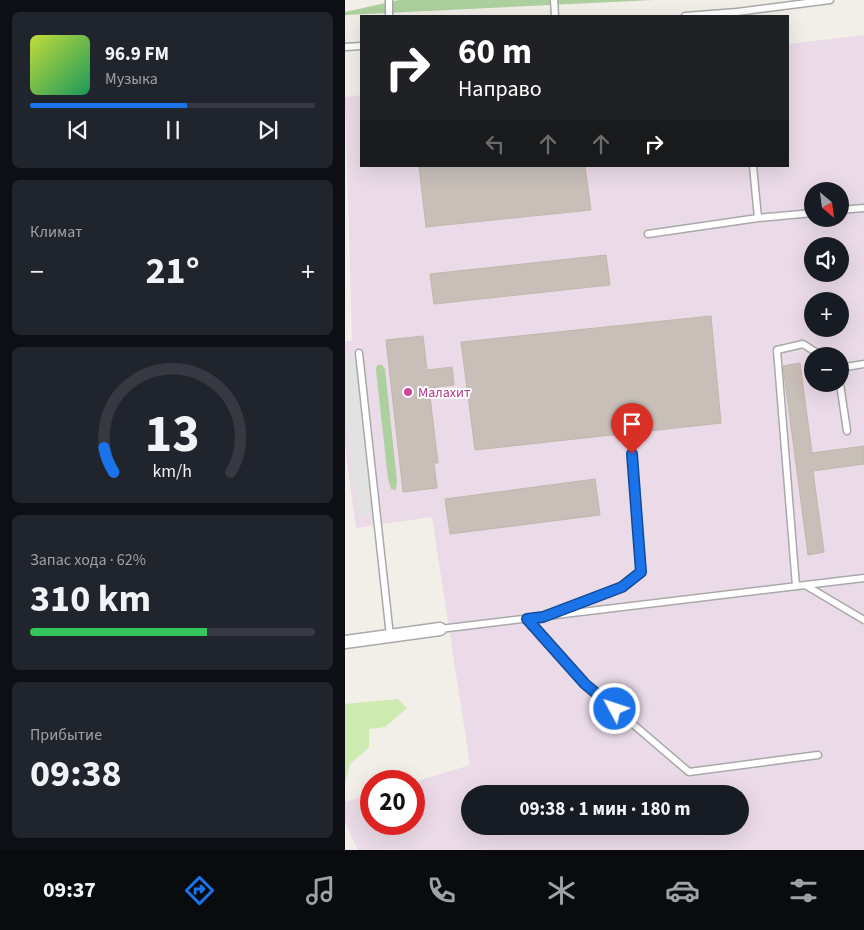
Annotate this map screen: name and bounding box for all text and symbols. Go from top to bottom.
text: 60 m [458,27,532,77]
icon: right [375,35,440,100]
text: 96.9 FM [105,41,169,68]
text: Музыка [105,68,158,90]
text: Направо [458,73,542,105]
icon: previous [64,116,92,144]
icon: pause [159,116,187,144]
icon: next [254,116,282,144]
icon: left [481,130,509,158]
icon: ahead [534,130,562,158]
icon: ahead [587,130,615,158]
icon: right [640,130,668,158]
north arrow [804,182,849,228]
map controls [804,182,849,392]
text: Климат [30,221,82,243]
button: sound [804,237,849,282]
text: 21° [146,244,200,298]
text: − [30,252,44,292]
text: + [301,252,315,292]
button: + [804,292,849,337]
button: − [804,347,849,392]
place label: Малахит [418,383,471,403]
marker: Малахит [402,386,414,398]
text: 13 [145,398,200,472]
pin [611,403,653,454]
icon: arrive [618,410,646,438]
text: km/h [153,459,192,484]
text: Запас хода · 62% [30,549,146,571]
text: 310 km [30,572,151,626]
position arrow [588,682,640,734]
text: Прибытие [30,724,102,746]
text: 09:38 [30,747,122,801]
speed limit sign: 20 [360,770,425,835]
text: 09:38 · 1 мин · 180 m [519,796,691,823]
icon: directions [182,873,217,908]
icon: music [303,873,338,908]
icon: phone [424,873,459,908]
icon: climate [544,873,579,908]
icon: car [665,873,700,908]
icon: filters [786,873,821,908]
text: 09:37 [43,874,96,906]

